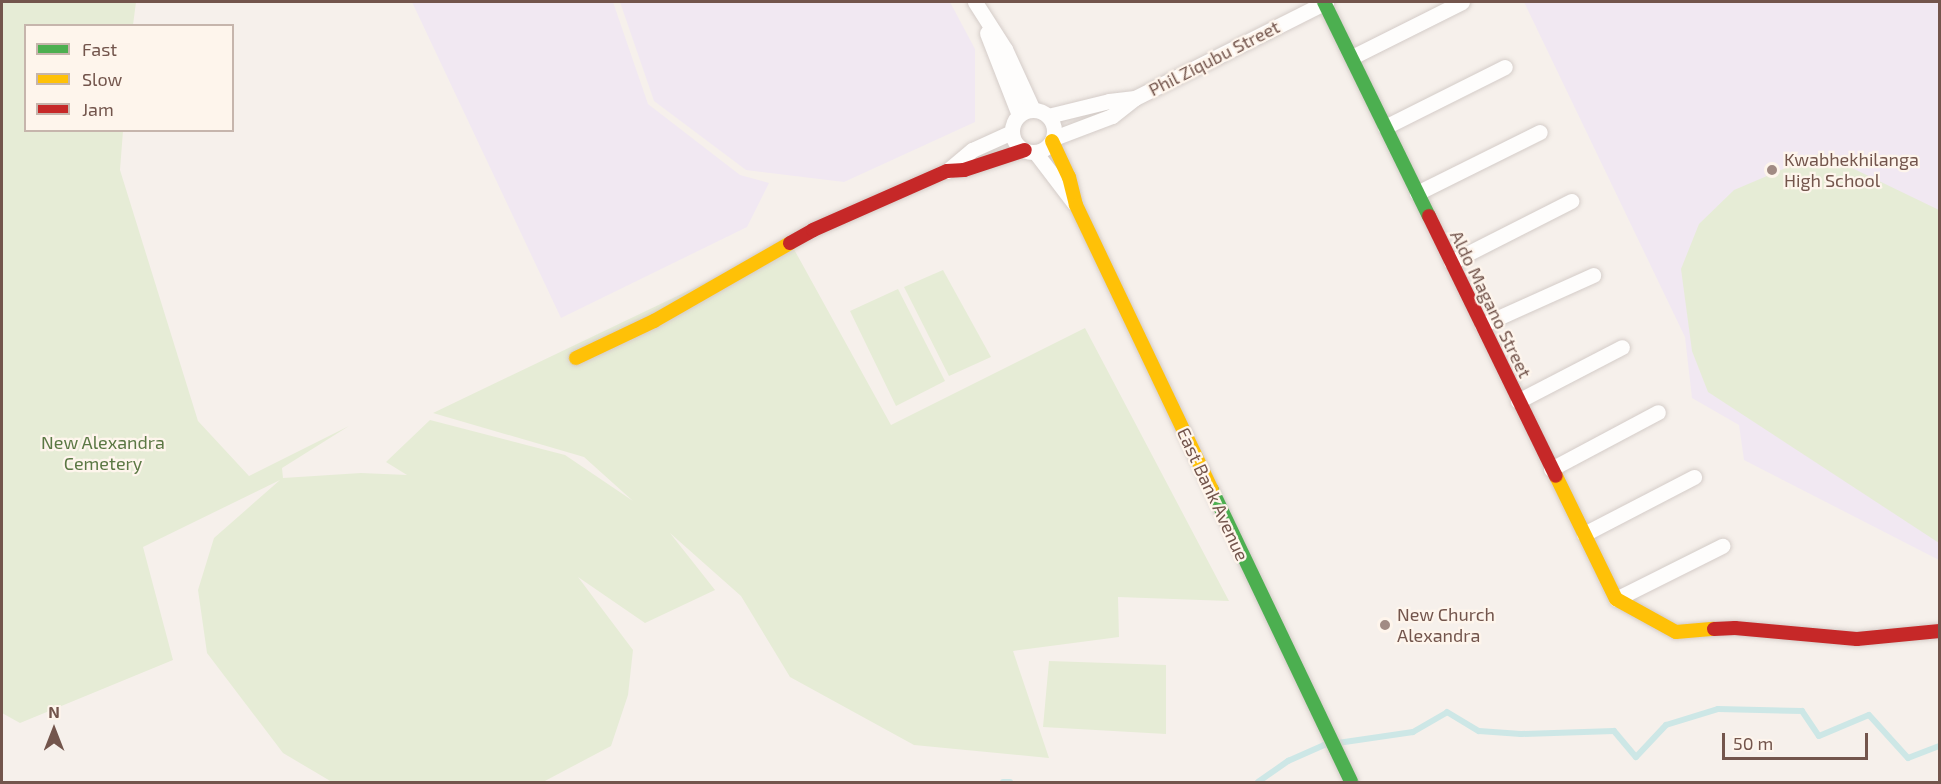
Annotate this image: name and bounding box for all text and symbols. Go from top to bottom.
street label: Phil Ziqubu Street [1145,16,1283,100]
legend [24,24,234,132]
text: Fast [82,38,117,60]
text: Slow [82,68,122,90]
text: Jam [82,98,114,120]
place label: Kwabhekhilanga High School [1784,149,1919,192]
marker: Kwabhekhilanga High School [1765,163,1779,177]
street label: Aldo Magano Street [1446,227,1536,381]
street label: East Bank Avenue [1173,424,1253,564]
park label: New Alexandra Cemetery [41,432,165,474]
place label: New Church Alexandra [1397,604,1495,646]
marker: New Church Alexandra [1378,618,1392,632]
north arrow [24,700,84,760]
text: N [48,702,60,721]
scale bar [1725,721,1870,759]
text: 50 m [1733,732,1773,754]

